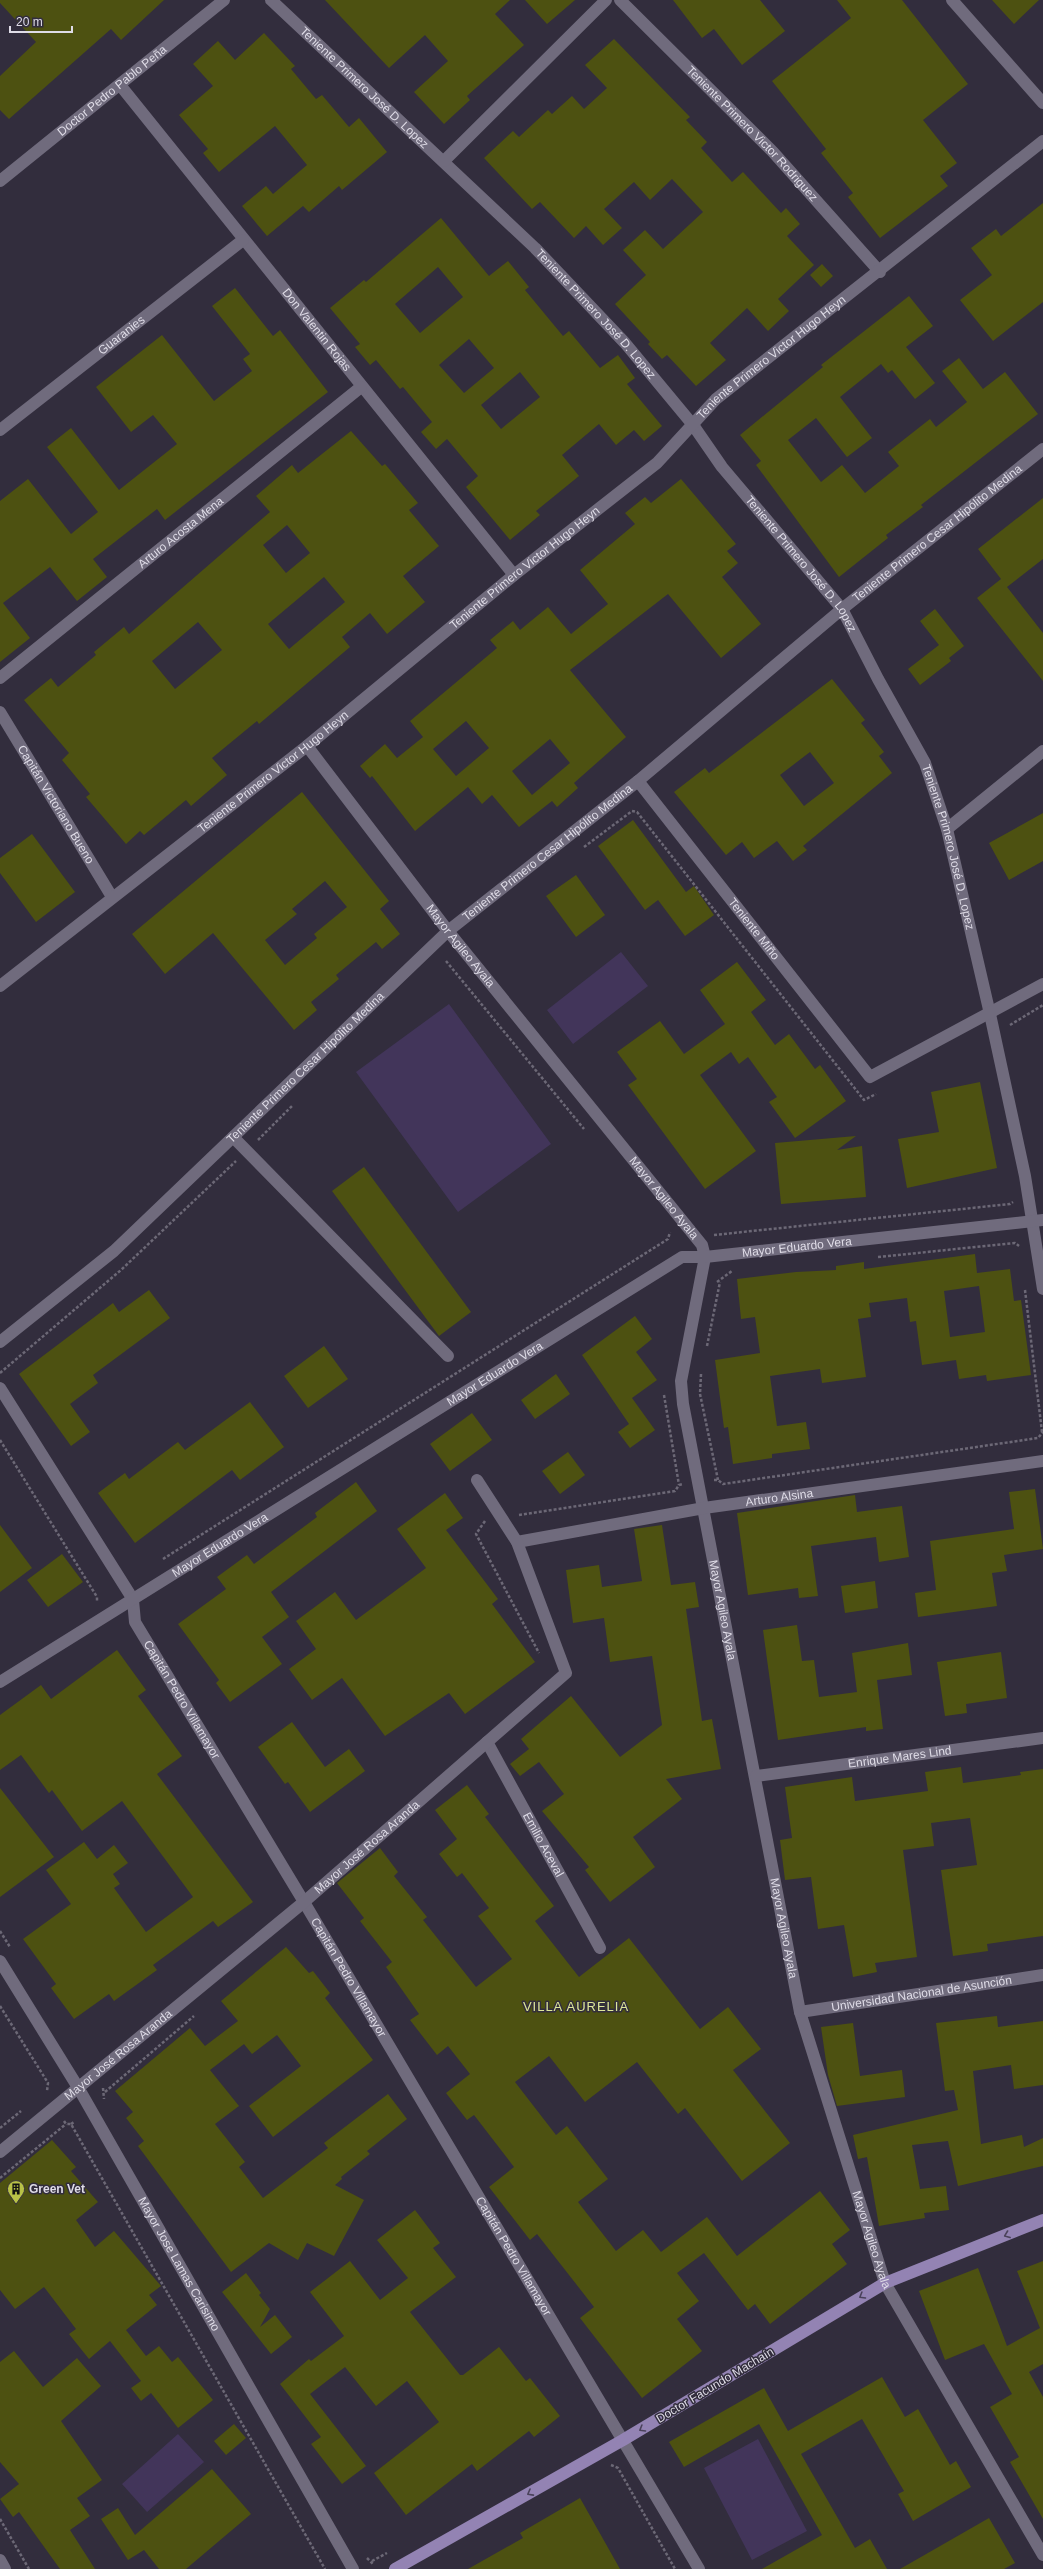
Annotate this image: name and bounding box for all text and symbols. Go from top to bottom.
scale bar [10,8,72,34]
text: 20 m [16,15,43,29]
street label: Teniente Primero José D. Lopez [297,24,431,151]
street label: Doctor Pedro Pablo Peña [55,42,170,139]
street label: Teniente Primero Victor Rodriguez [684,63,821,204]
street label: Teniente Primero José D. Lopez [533,246,659,382]
street label: Don Valentin Rojas [279,286,354,374]
street label: Teniente Primero Victor Hugo Heyn [694,292,848,422]
street label: Guaranies [95,313,147,358]
street label: Teniente Primero Cesar Hipólito Medina [850,461,1025,605]
street label: Teniente Primero José D. Lopez [742,493,860,634]
street label: Arturo Acosta Mena [135,494,226,571]
street label: Teniente Primero Victor Hugo Heyn [447,504,602,632]
street label: Teniente Primero Victor Hugo Heyn [195,708,351,836]
street label: Capitán Victoriano Bueno [15,743,97,867]
street label: Teniente Primero José D. Lopez [919,763,977,931]
street label: Teniente Primero Cesar Hipólito Medina [460,781,635,924]
street label: Teniente Miño [725,895,783,963]
street label: Mayor Agileo Ayala [423,902,498,990]
street label: Teniente Primero Cesar Hipólito Medina [224,989,387,1146]
street label: Mayor Agileo Ayala [626,1154,702,1242]
street label: Mayor Eduardo Vera [741,1234,853,1260]
street label: Mayor Eduardo Vera [444,1338,546,1409]
street label: Arturo Alsina [745,1486,814,1509]
street label: Mayor Eduardo Vera [169,1510,271,1580]
street label: Mayor Agileo Ayala [706,1559,739,1662]
street label: Capitán Pedro Villamayor [141,1638,223,1761]
street label: Enrique Mares Lind [847,1743,952,1771]
street label: Mayor José Rosa Aranda [311,1797,422,1897]
street label: Emilio Aceval [520,1810,567,1879]
street label: Mayor Agileo Ayala [767,1877,800,1980]
street label: Capitán Pedro Villamayor [308,1915,389,2039]
street label: Universidad Nacional de Asunción [830,1973,1013,2014]
district label: VILLA AURELIA [523,1999,629,2014]
street label: Mayor José Rosa Aranda [62,2006,175,2103]
building icon: Green Vet [6,2179,26,2204]
place label: Green Vet [29,2182,85,2196]
street label: Mayor Agileo Ayala [849,2189,894,2292]
street label: Mayor Jose Lamas Carisimo [135,2194,223,2334]
street label: Capitán Pedro Villamayor [473,2194,554,2318]
one-way arrow [1003,2230,1010,2238]
one-way arrow [859,2292,866,2299]
street label: Doctor Facundo Machaín [654,2344,776,2426]
one-way arrow [639,2424,646,2431]
one-way arrow [527,2489,534,2496]

